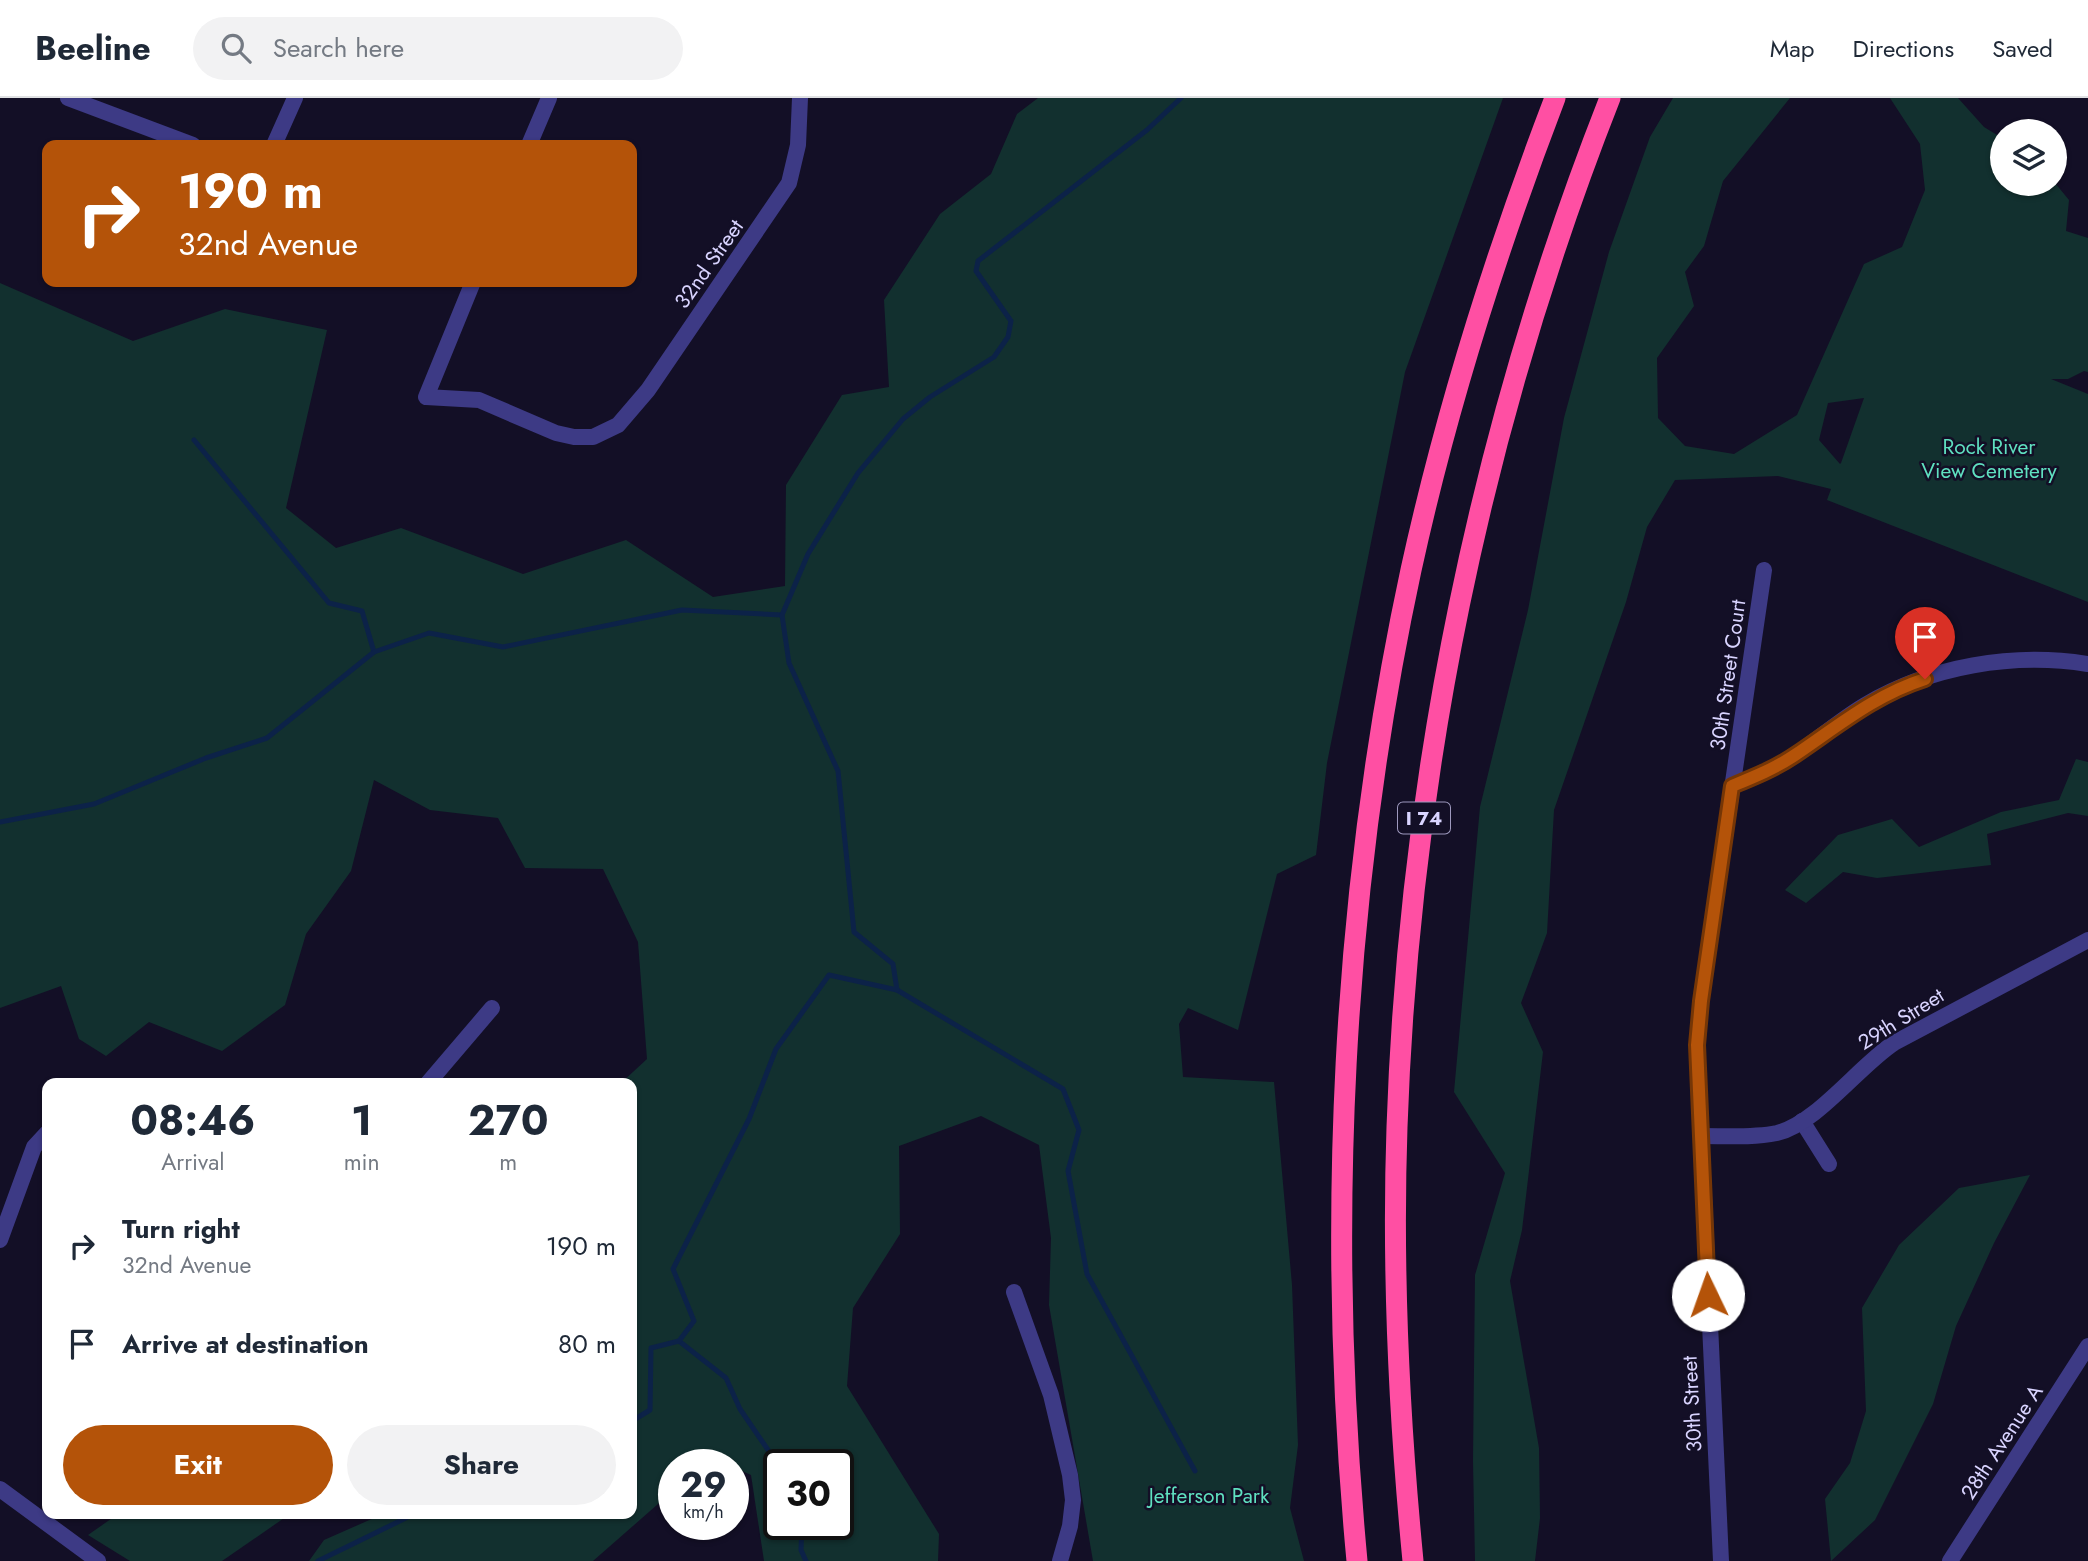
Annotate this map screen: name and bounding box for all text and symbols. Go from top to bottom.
search box [193,17,683,80]
text: Beeline [35,25,151,72]
icon: search [217,29,255,67]
text: Search here [273,29,404,67]
text: Map [1770,31,1815,66]
text: Directions [1853,31,1954,66]
text: Saved [1992,31,2053,66]
map controls [1990,119,2067,196]
button: layers [1990,119,2067,196]
text: 190 m [178,156,323,226]
icon: right [63,168,154,259]
street label: 32nd Street [667,213,751,315]
text: 32nd Avenue [178,221,358,267]
park label: Rock River View Cemetery [1921,432,2058,486]
street label: 30th Street Court [1703,598,1753,752]
pin [1895,607,1955,679]
icon: arrive [1906,618,1944,656]
road number: I 74 [1398,803,1450,834]
street label: 29th Street [1852,981,1950,1057]
text: 08:46 [130,1090,255,1151]
text: 1 [351,1090,372,1151]
text: 270 [468,1090,549,1151]
text: Arrival [161,1145,225,1179]
text: min [344,1145,380,1179]
text: m [499,1145,517,1179]
text: Turn right [122,1210,240,1248]
icon: right [63,1227,101,1265]
text: 190 m [546,1227,616,1265]
text: 32nd Avenue [122,1248,251,1282]
position arrow [1671,1258,1745,1332]
icon: arrive [63,1325,101,1363]
text: Arrive at destination [122,1325,369,1363]
text: 80 m [558,1325,616,1363]
street label: 30th Street [1674,1355,1710,1453]
street label: 28th Avenue A [1954,1379,2050,1505]
button: Exit [63,1425,333,1505]
button: Share [347,1425,616,1505]
speed limit sign: 30 [763,1449,854,1540]
text: 29 [680,1460,727,1510]
park label: Jefferson Park [1146,1481,1270,1511]
text: km/h [683,1499,724,1525]

